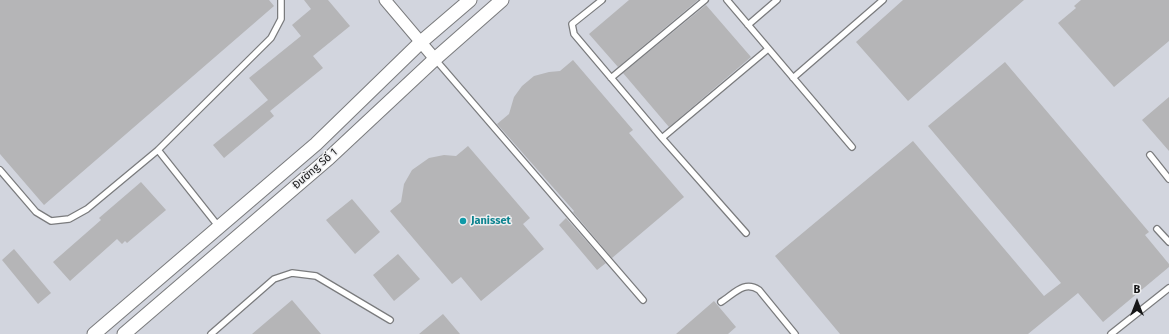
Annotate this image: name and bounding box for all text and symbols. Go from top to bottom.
street label: Đường Số 1 [290,146,340,192]
place label: Janisset [471,214,511,228]
marker: Janisset [458,216,468,226]
north arrow [1117,282,1157,322]
text: B [1134,283,1140,296]

